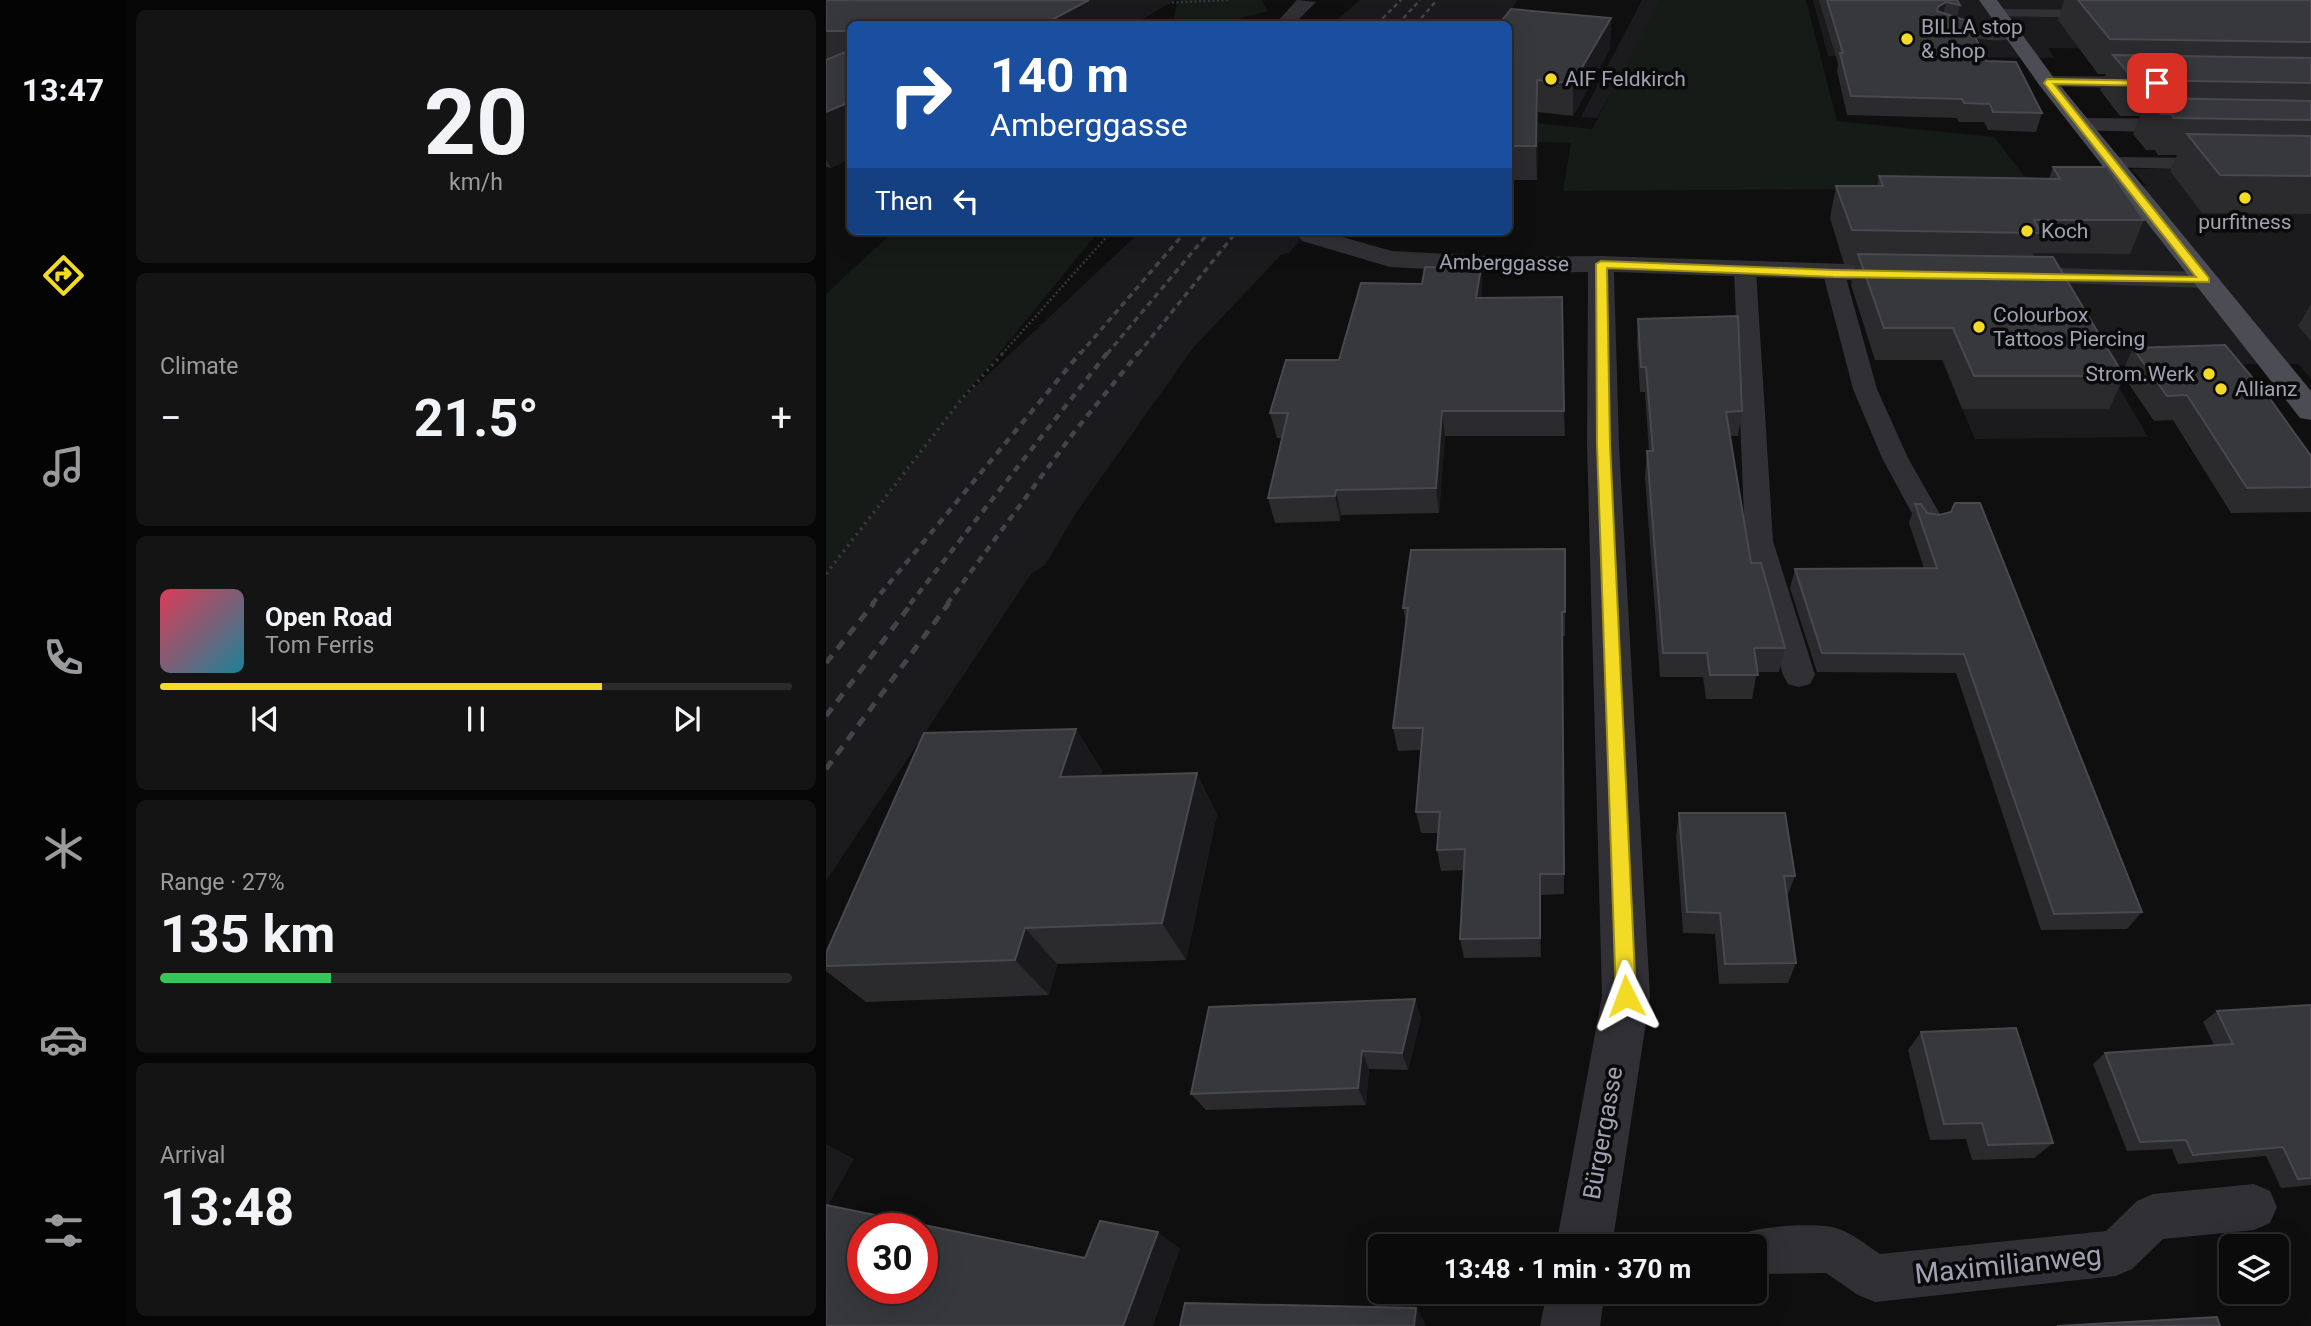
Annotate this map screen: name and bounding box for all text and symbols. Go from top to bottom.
place label: BILLA stop & shop [1921,15,2023,63]
marker: BILLA stop & shop [1899,31,1915,47]
text: 140 m [990,47,1129,104]
icon: right [875,49,966,140]
pin [2127,53,2187,113]
icon: arrive [2138,64,2176,102]
place label: AIF Feldkirch [1565,67,1686,91]
text: 20 [424,70,528,176]
text: 13:47 [22,71,104,109]
marker: AIF Feldkirch [1543,71,1559,87]
text: Amberggasse [990,106,1188,144]
text: km/h [449,169,503,196]
icon: left [947,182,985,220]
text: Then [875,186,933,216]
marker: purfitness [2237,190,2253,206]
place label: purfitness [2198,210,2292,234]
place label: Koch [2041,219,2088,243]
marker: Koch [2019,223,2035,239]
street label: Amberggasse [1439,250,1569,276]
icon: directions [39,251,88,300]
place label: Colourbox Tattoos Piercing [1993,303,2145,351]
marker: Colourbox Tattoos Piercing [1971,319,1987,335]
text: Climate [160,353,239,380]
place label: Strom.Werk [2086,362,2195,386]
marker: Strom.Werk [2201,366,2217,382]
place label: Allianz [2235,377,2297,401]
marker: Allianz [2213,381,2229,397]
text: 21.5° [414,388,539,449]
text: − [160,396,182,440]
text: + [770,396,792,440]
icon: music [39,442,88,491]
text: Open Road [265,602,393,632]
text: Tom Ferris [265,632,374,659]
icon: phone [39,633,88,682]
icon: previous [246,700,284,738]
icon: pause [457,700,495,738]
icon: next [668,700,706,738]
icon: climate [39,824,88,873]
text: Range · 27% [160,869,285,896]
text: 135 km [160,904,335,965]
position arrow [1589,959,1663,1033]
icon: car [39,1015,88,1064]
street label: Bürgergasse [1578,1064,1628,1202]
text: Arrival [160,1142,225,1169]
text: 13:48 [160,1177,294,1238]
icon: filters [39,1206,88,1255]
speed limit sign: 30 [847,1213,938,1304]
map controls [2219,1234,2289,1304]
button: layers [2219,1234,2289,1304]
street label: Maximilianweg [1913,1238,2103,1291]
text: 13:48 · 1 min · 370 m [1444,1254,1691,1284]

